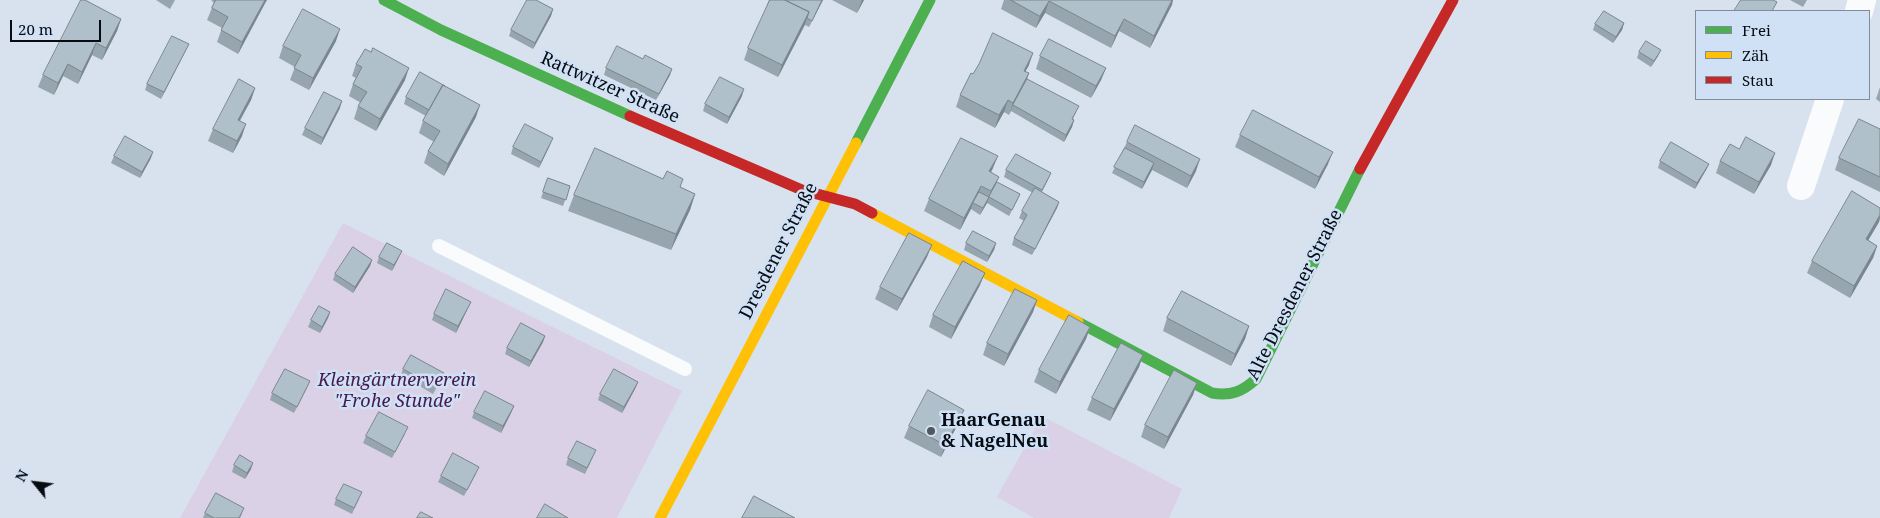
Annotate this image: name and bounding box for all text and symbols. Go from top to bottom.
scale bar [12,10,104,42]
legend [1695,10,1870,100]
text: 20 m [18,19,53,39]
text: Frei [1742,20,1771,40]
text: Zäh [1742,45,1769,65]
street label: Rattwitzer Straße [537,48,683,128]
text: Stau [1742,70,1773,90]
street label: Dresdener Straße [735,179,823,323]
street label: Alte Dresdener Straße [1242,206,1348,384]
park label: Kleingärtnerverein "Frohe Stunde" [318,370,476,412]
place label: HaarGenau & NagelNeu [941,410,1048,452]
marker: HaarGenau & NagelNeu [925,425,937,437]
north arrow [10,458,60,508]
text: N [10,466,32,485]

